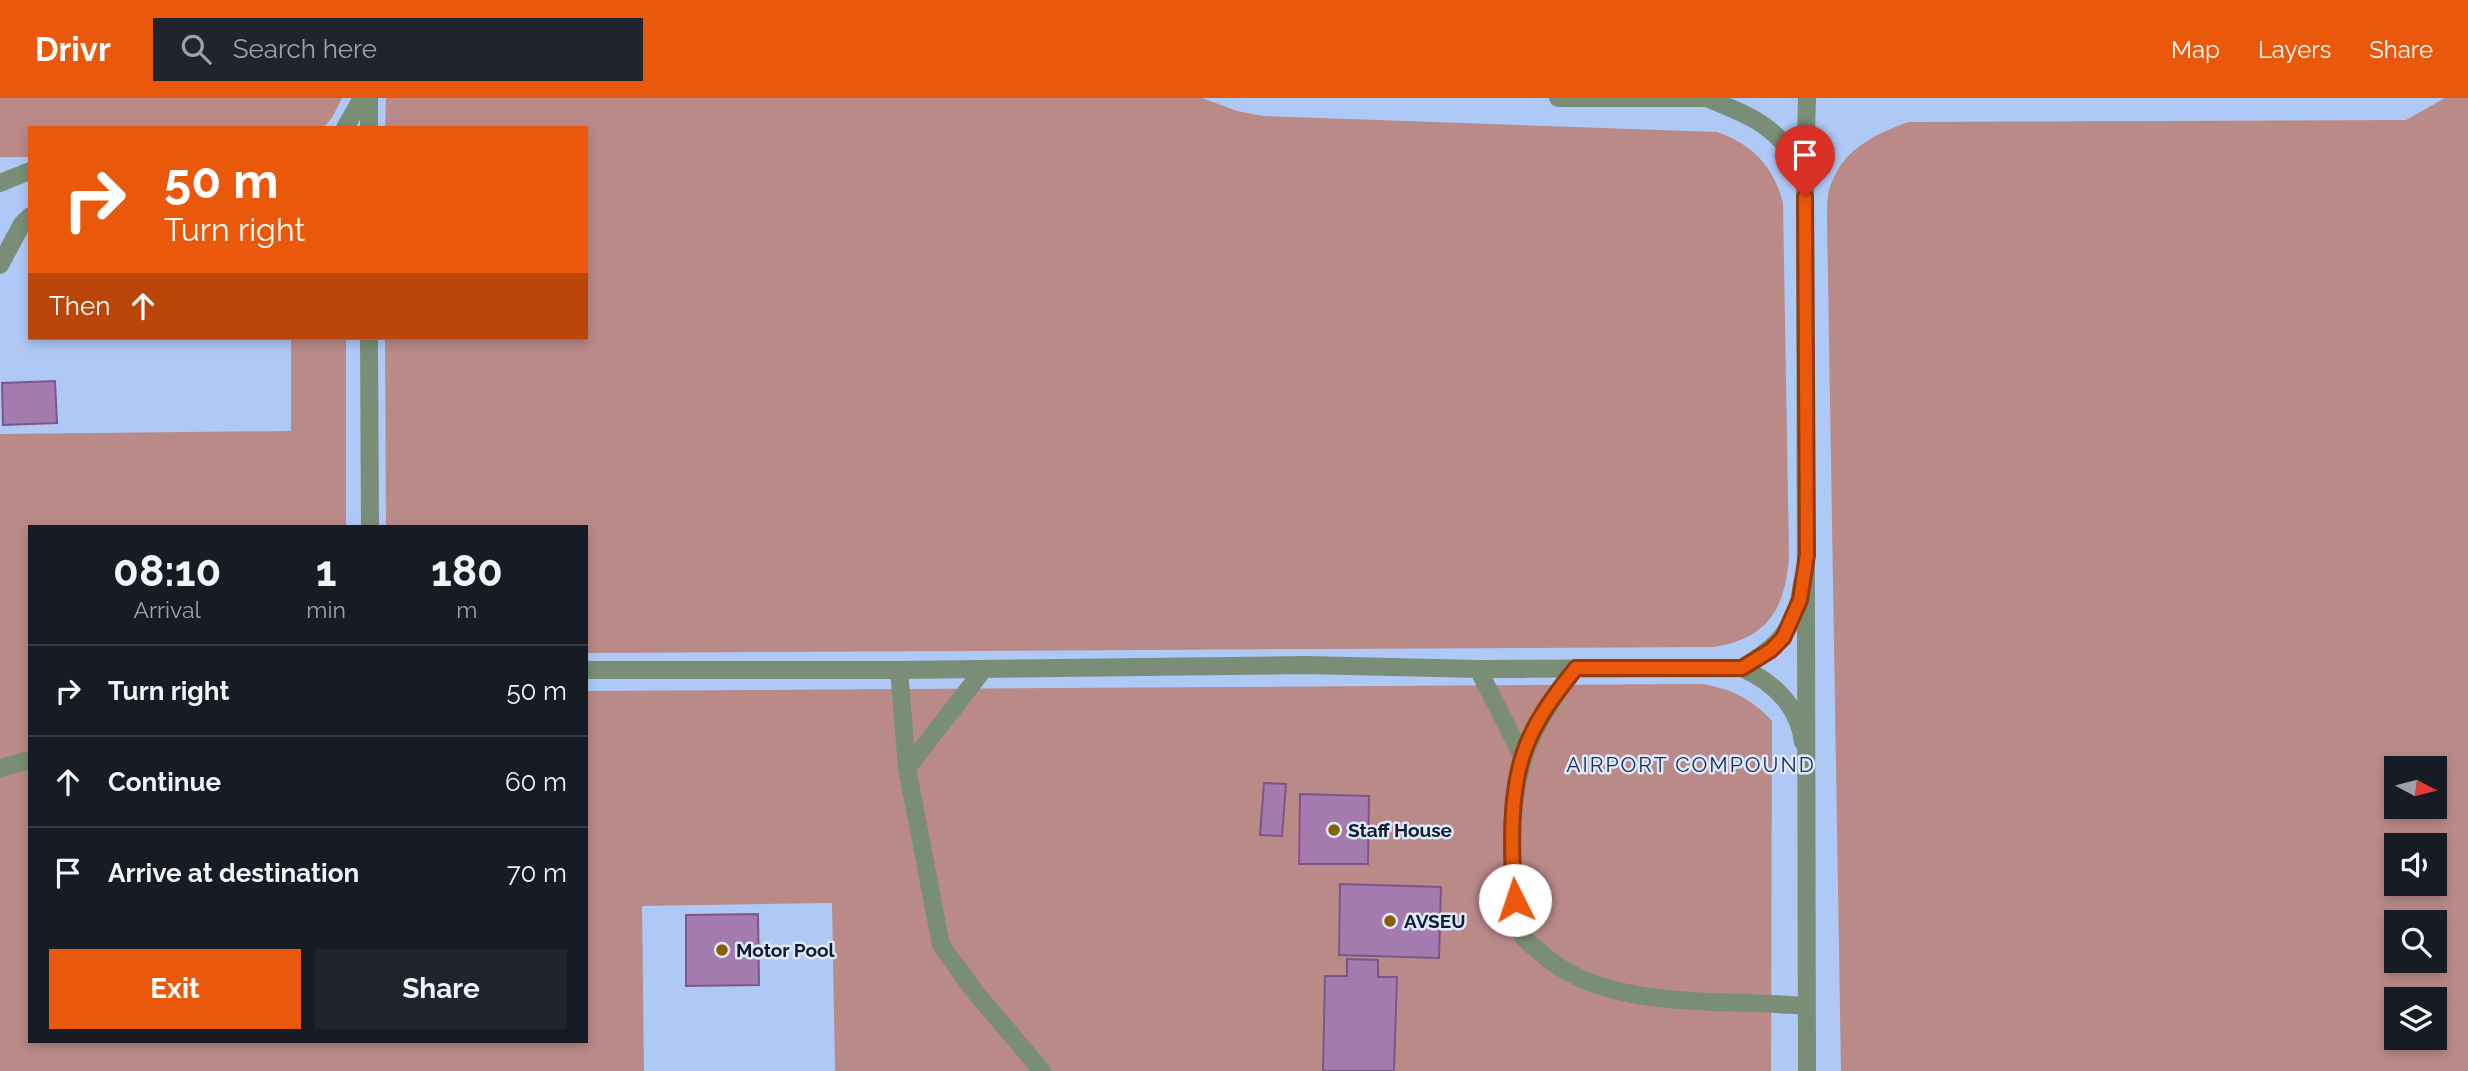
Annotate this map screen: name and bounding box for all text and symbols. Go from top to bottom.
search box [153,18,643,81]
text: Drivr [35,30,111,69]
icon: search [177,30,215,68]
text: Search here [233,34,377,64]
text: Map [2171,35,2220,64]
text: Layers [2258,35,2331,64]
text: Share [2369,35,2433,64]
pin [1775,125,1835,197]
icon: arrive [1786,136,1824,174]
text: 50 m [164,152,279,209]
icon: right [49,154,140,245]
text: Turn right [164,211,305,248]
icon: ahead [124,287,162,325]
text: Then [49,291,110,321]
text: 08:10 [113,547,221,596]
text: 1 [316,547,336,596]
text: 180 [431,547,503,596]
text: Arrival [133,596,201,623]
text: min [306,596,346,623]
text: m [456,596,477,623]
icon: right [49,672,87,710]
text: Turn right [108,676,229,706]
text: 50 m [506,676,567,706]
district label: AIRPORT COMPOUND [1566,752,1816,777]
north arrow [2384,756,2446,819]
map controls [2384,756,2447,1050]
icon: ahead [49,763,87,801]
text: Continue [108,767,221,797]
text: 60 m [505,767,567,797]
place label: Staff House [1348,819,1452,841]
marker: Staff House [1326,822,1342,838]
button: sound [2384,833,2447,896]
icon: arrive [49,854,87,892]
text: Arrive at destination [108,858,359,888]
text: 70 m [507,858,567,888]
position arrow [1478,863,1552,937]
place label: AVSEU [1404,910,1465,932]
button: search [2384,910,2447,973]
marker: AVSEU [1382,913,1398,929]
place label: Motor Pool [736,939,835,961]
marker: Motor Pool [714,942,730,958]
button: Exit [49,949,301,1029]
button: Share [315,949,567,1029]
button: layers [2384,987,2447,1050]

